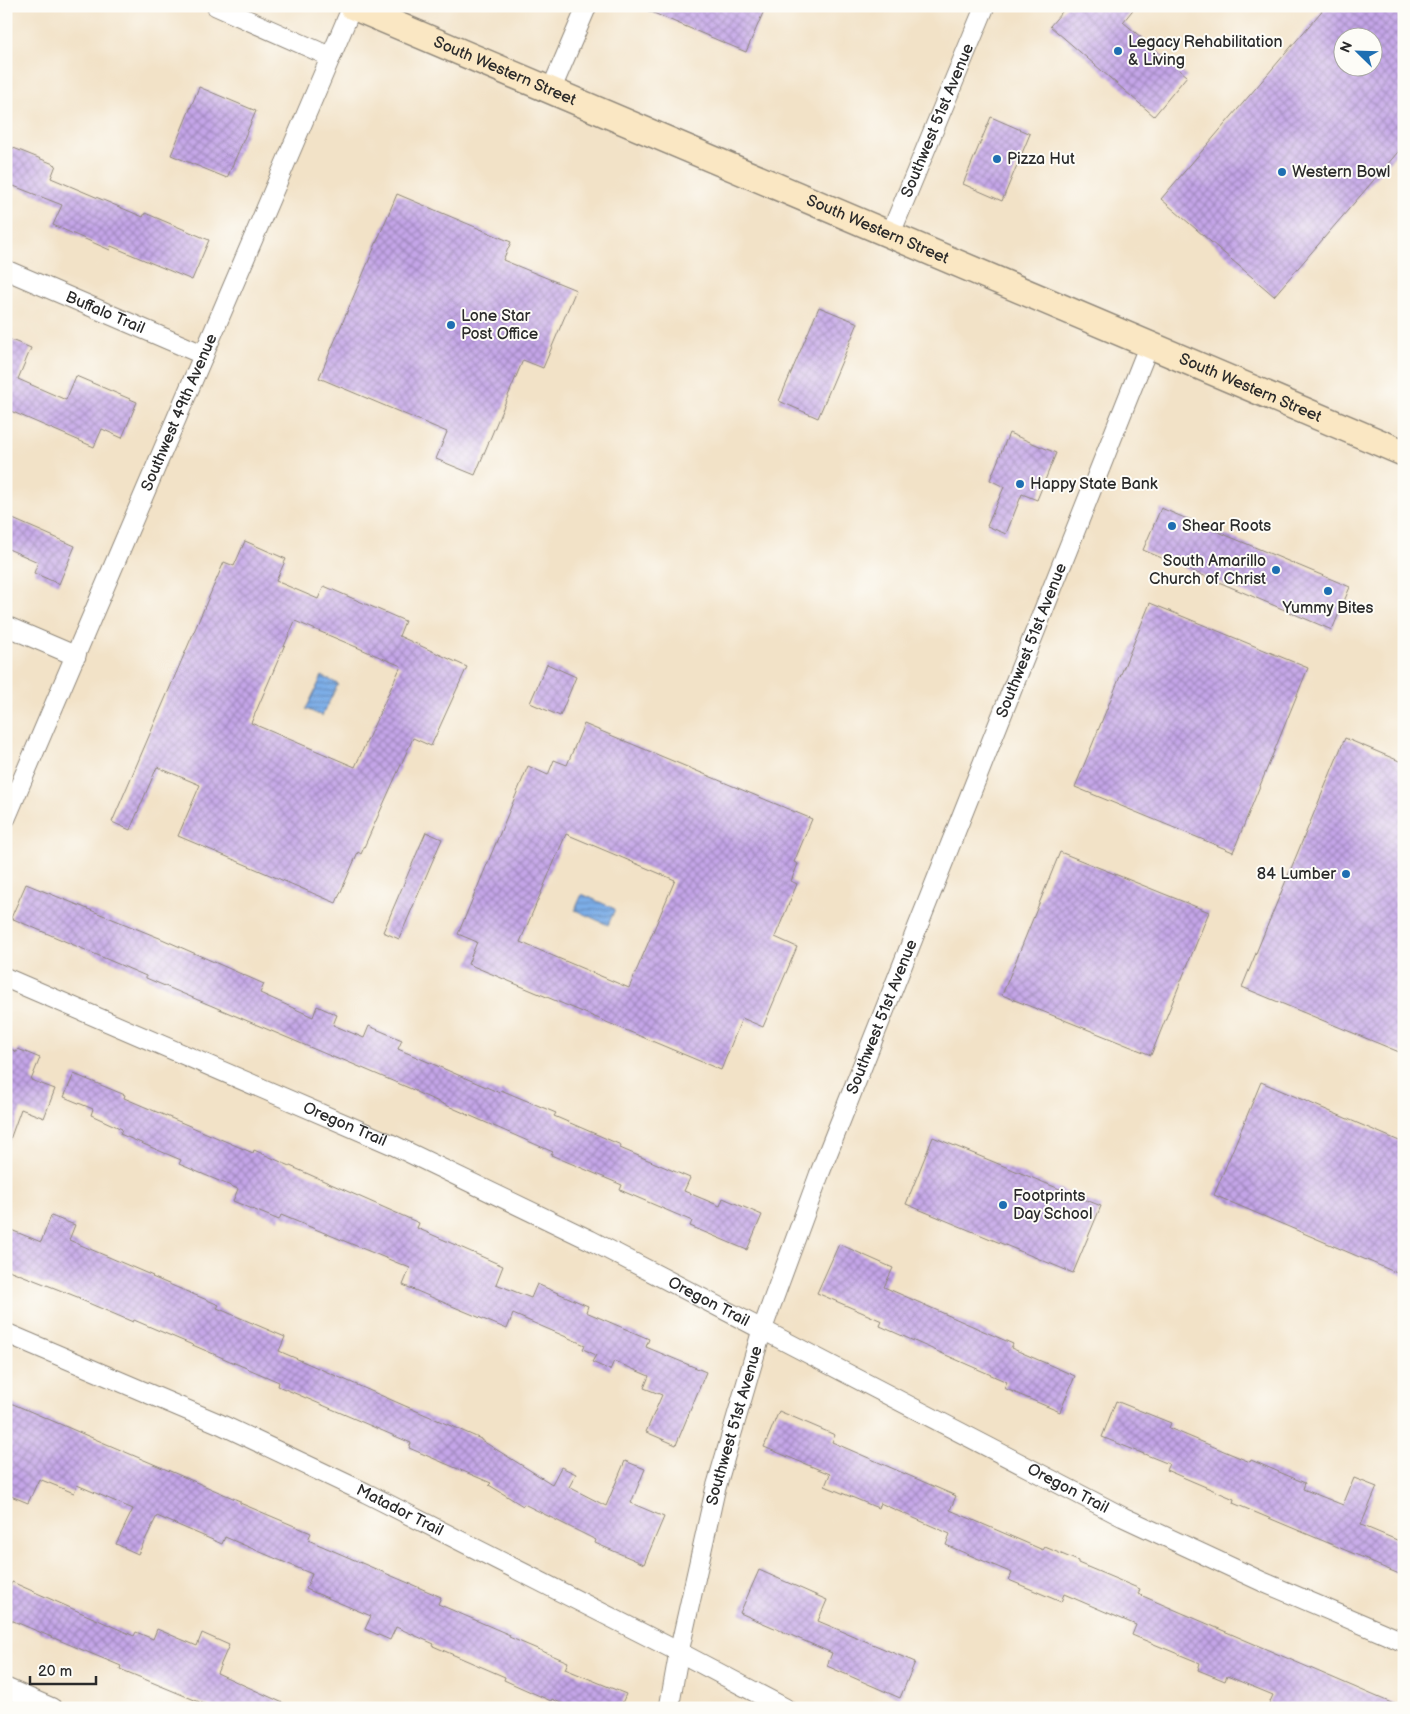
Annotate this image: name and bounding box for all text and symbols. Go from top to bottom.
north arrow [1332,28,1382,78]
street label: South Western Street [431,32,579,110]
place label: Legacy Rehabilitation & Living [1128,33,1283,70]
text: N [1337,39,1356,55]
street label: Southwest 51st Avenue [897,40,978,200]
marker: Legacy Rehabilitation & Living [1112,45,1124,57]
place label: Pizza Hut [1007,150,1075,169]
marker: Pizza Hut [991,153,1003,165]
place label: Western Bowl [1292,163,1390,182]
marker: Western Bowl [1276,166,1288,178]
street label: South Western Street [803,191,952,268]
street label: Buffalo Trail [63,287,148,338]
place label: Lone Star Post Office [461,307,539,344]
marker: Lone Star Post Office [445,319,457,331]
street label: Southwest 49th Avenue [137,330,221,494]
street label: South Western Street [1176,349,1324,426]
place label: Happy State Bank [1030,475,1158,494]
marker: Happy State Bank [1014,478,1026,490]
place label: Shear Roots [1182,517,1271,536]
marker: Shear Roots [1166,520,1178,532]
place label: South Amarillo Church of Christ [1149,552,1266,589]
street label: Southwest 51st Avenue [992,560,1071,721]
marker: South Amarillo Church of Christ [1270,564,1282,576]
marker: Yummy Bites [1322,585,1334,597]
place label: Yummy Bites [1282,599,1374,618]
place label: 84 Lumber [1257,865,1336,884]
marker: 84 Lumber [1340,868,1352,880]
street label: Southwest 51st Avenue [843,936,921,1097]
street label: Oregon Trail [300,1098,389,1151]
place label: Footprints Day School [1013,1187,1092,1224]
marker: Footprints Day School [997,1199,1009,1211]
street label: Oregon Trail [665,1273,753,1331]
street label: Southwest 51st Avenue [703,1343,766,1507]
street label: Oregon Trail [1024,1459,1112,1517]
street label: Matador Trail [353,1480,446,1540]
scale bar [30,1654,96,1686]
text: 20 m [38,1662,72,1681]

